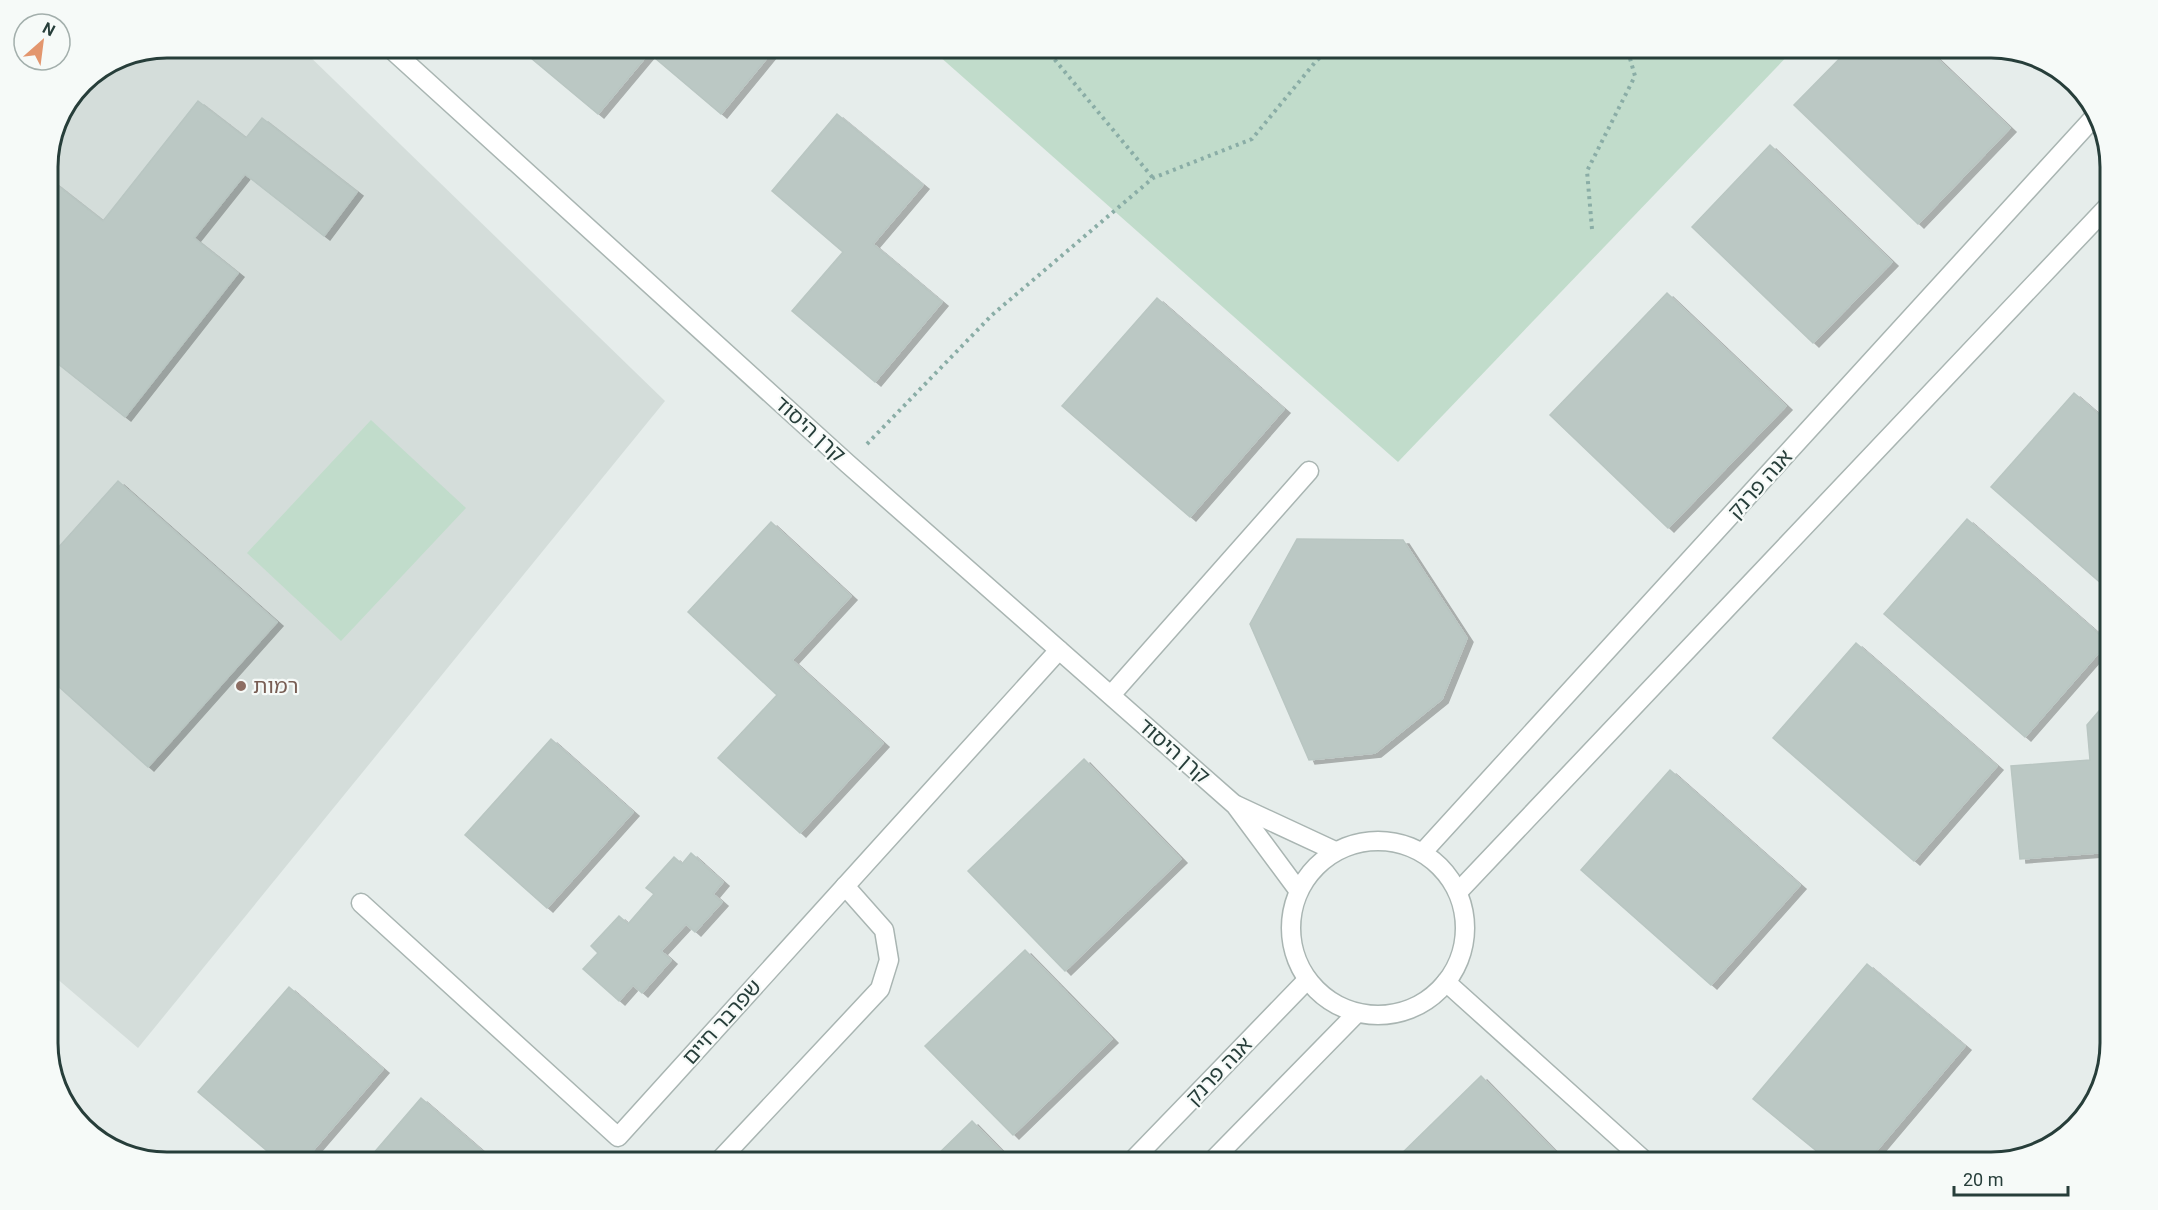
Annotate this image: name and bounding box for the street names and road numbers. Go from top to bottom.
street label: קרן היסוד [770,391,850,467]
street label: אנה פרנק [1723,445,1797,523]
street label: קרן היסוד [1133,714,1215,788]
street label: שפרבר חיים [678,975,766,1069]
street label: אנה פרנק [1181,1032,1257,1110]

